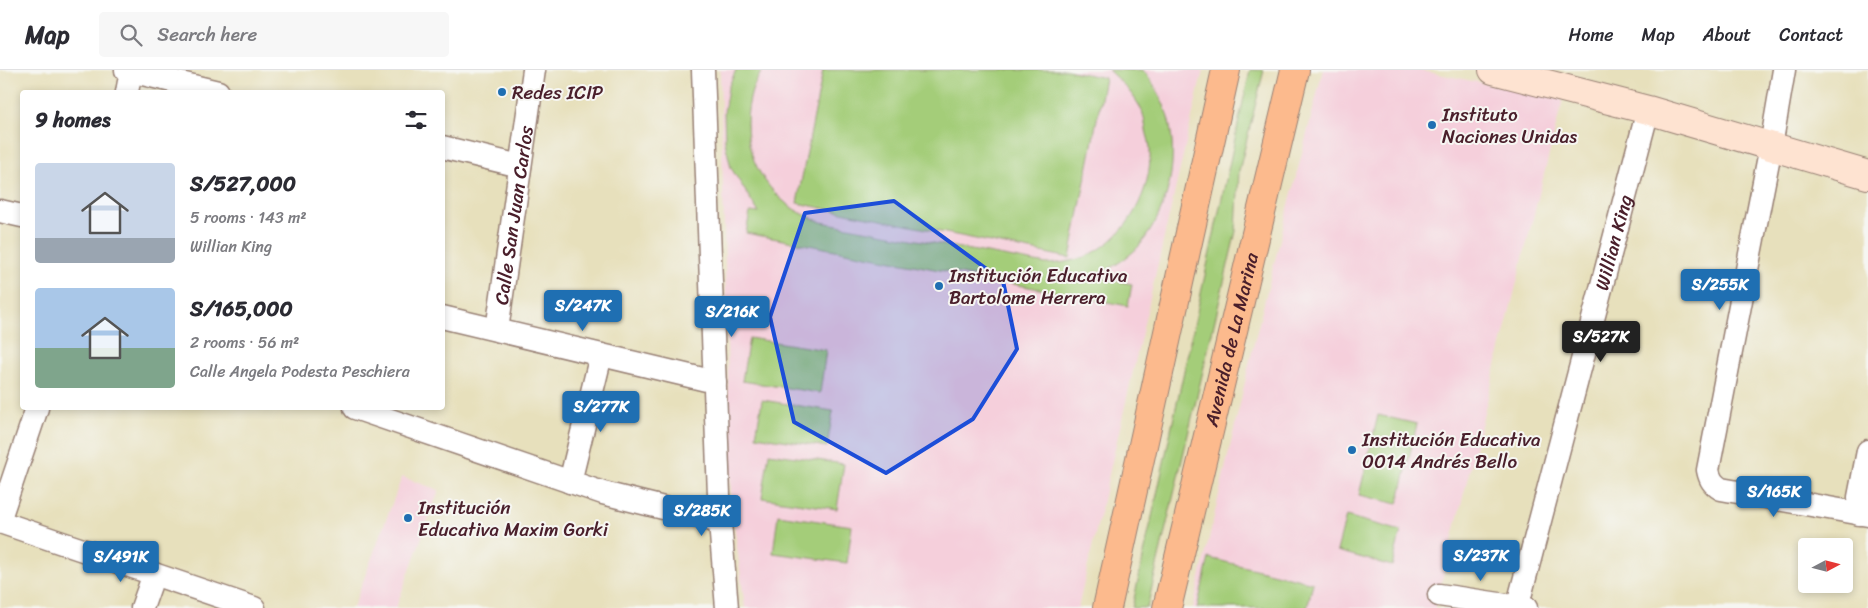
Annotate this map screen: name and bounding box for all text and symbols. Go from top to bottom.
search box [99,12,449,57]
text: Map [25,14,69,56]
text: Search here [157,18,257,51]
text: Home [1569,19,1614,51]
text: Map [1642,19,1675,51]
text: About [1703,19,1751,51]
text: Contact [1779,19,1843,51]
icon: search [117,21,145,49]
place label: Redes ICIP [512,76,603,109]
marker: Redes ICIP [496,86,508,98]
place label: Instituto Naciones Unidas [1441,98,1577,153]
text: 9 homes [35,101,111,139]
icon: filters [402,106,430,134]
marker: Instituto Naciones Unidas [1426,119,1438,131]
street label: Calle San Juan Carlos [484,123,542,307]
text: S/527,000 [190,165,296,203]
icon: home [75,183,135,243]
street label: Willian King [1585,191,1642,294]
text: 5 rooms · 143 m² [190,203,307,232]
text: Willian King [190,232,272,261]
street label: Avenida de La Marina [1194,249,1268,431]
place label: Institución Educativa Bartolome Herrera [948,259,1128,314]
pin: S/255K [1679,268,1761,311]
text: S/255K [1692,270,1748,299]
marker: Institución Educativa Bartolome Herrera [933,280,945,292]
text: S/165,000 [190,290,293,328]
pin: S/247K [542,290,624,332]
text: S/247K [555,291,611,320]
pin: S/216K [691,296,773,338]
text: S/216K [706,297,758,326]
icon: home [75,308,135,368]
pin: S/527K [1560,320,1642,363]
text: S/527K [1573,322,1629,351]
text: 2 rooms · 56 m² [190,328,299,357]
text: Calle Angela Podesta Peschiera [190,357,410,386]
pin: S/277K [560,390,642,433]
text: S/277K [573,392,629,421]
place label: Institución Educativa 0014 Andrés Bello [1361,423,1541,478]
marker: Institución Educativa 0014 Andrés Bello [1346,444,1358,456]
pin: S/165K [1733,476,1815,518]
text: S/165K [1747,477,1801,506]
place label: Institución Educativa Maxim Gorki [417,491,609,546]
pin: S/285K [661,494,743,537]
text: S/285K [674,496,730,525]
marker: Institución Educativa Maxim Gorki [402,512,414,524]
north arrow [1798,538,1852,592]
map controls [1798,538,1853,593]
pin: S/491K [80,540,162,583]
pin: S/237K [1440,540,1522,582]
text: S/237K [1454,541,1508,570]
text: S/491K [94,542,148,571]

